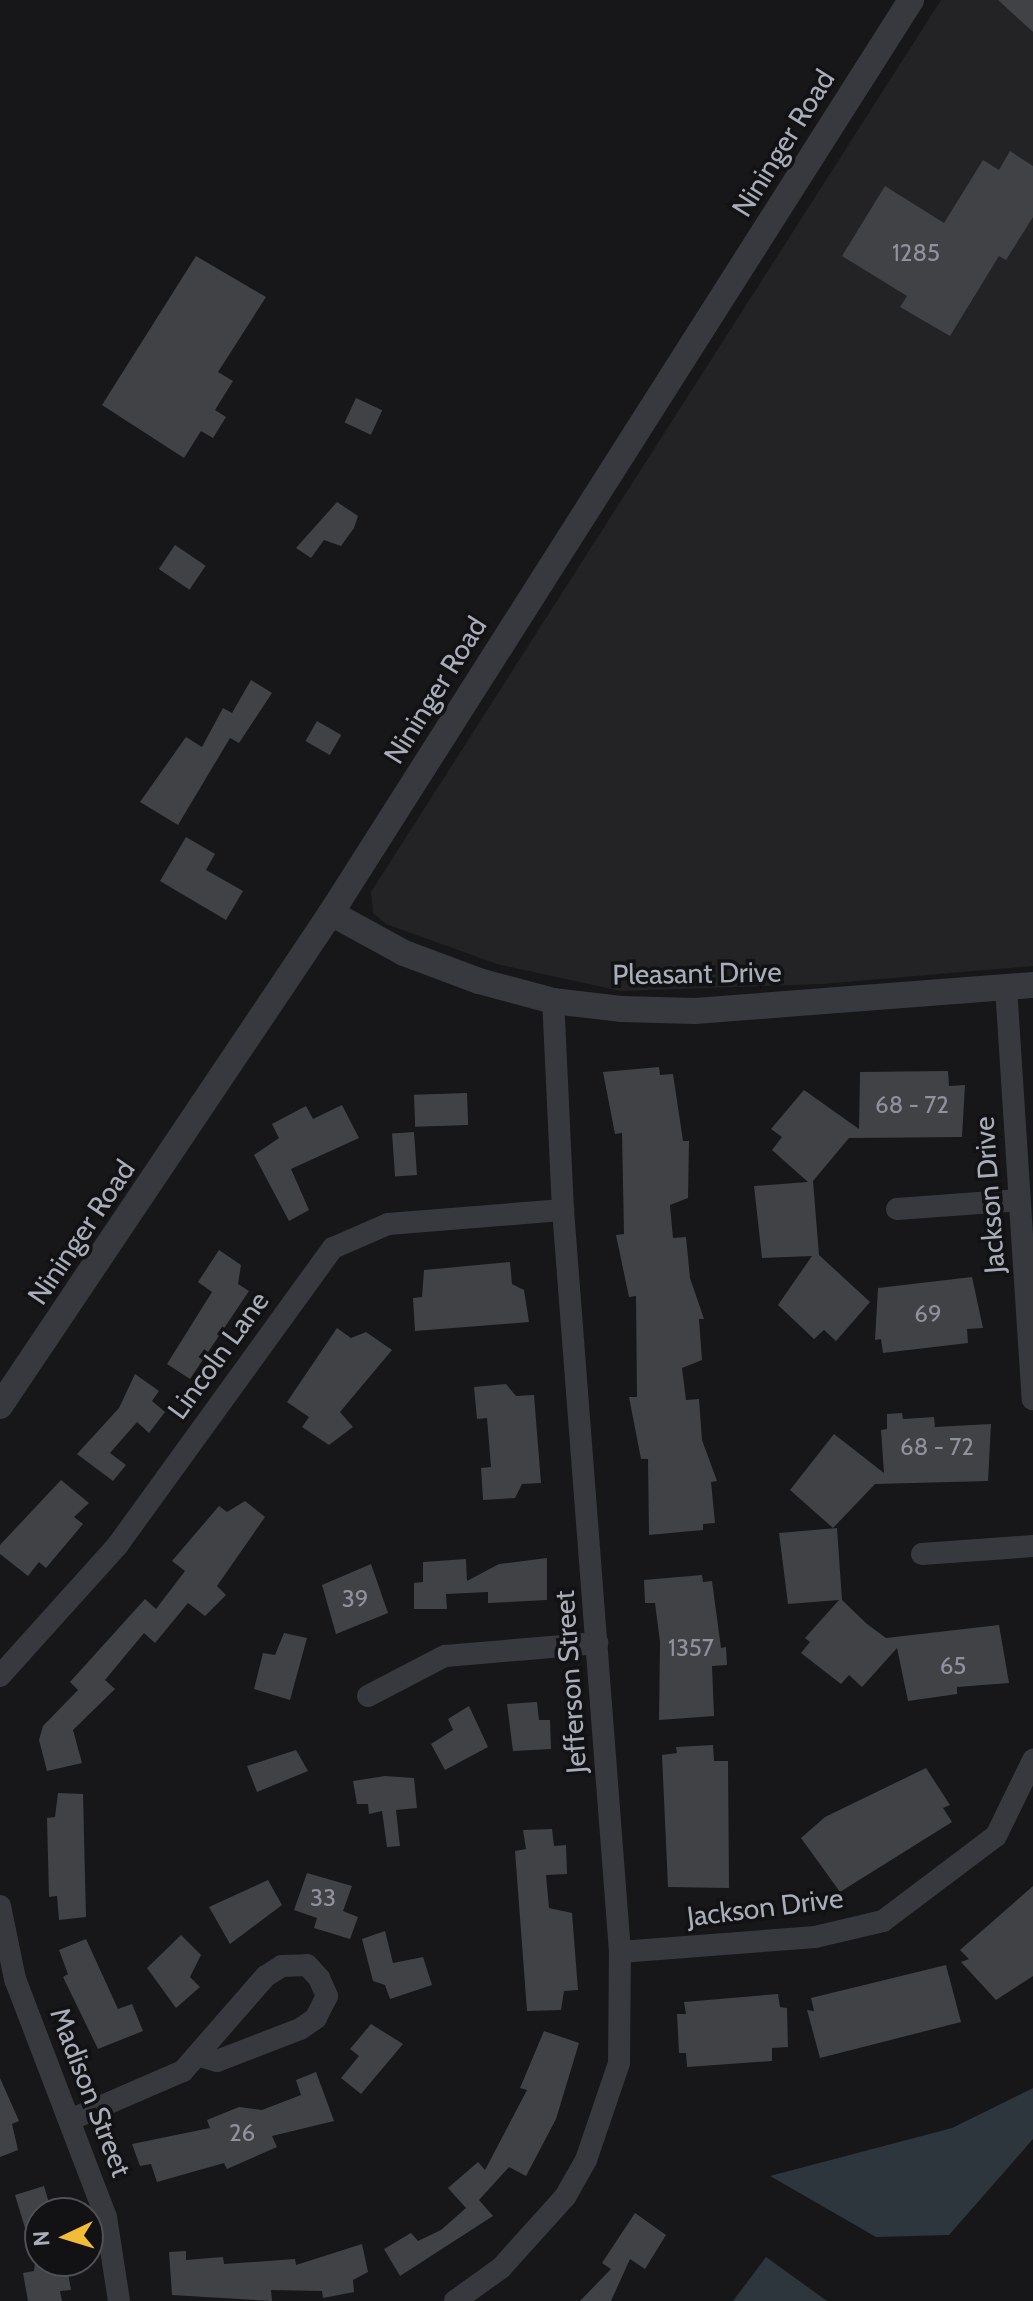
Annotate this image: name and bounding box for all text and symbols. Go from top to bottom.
street label: Nininger Road [725,63,841,223]
house number: 1285 [892,239,940,267]
street label: Nininger Road [377,610,493,770]
street label: Pleasant Drive [612,955,782,991]
house number: 68 - 72 [875,1091,949,1119]
street label: Jackson Drive [967,1115,1011,1275]
street label: Nininger Road [20,1153,142,1311]
street label: Lincoln Lane [160,1285,276,1425]
house number: 69 [914,1300,942,1328]
house number: 68 - 72 [900,1433,974,1461]
house number: 39 [342,1585,368,1613]
street label: Jefferson Street [547,1589,593,1775]
house number: 1357 [668,1634,714,1662]
house number: 65 [940,1652,966,1680]
street label: Jackson Drive [685,1881,845,1933]
house number: 33 [310,1884,336,1912]
street label: Madison Street [43,2003,139,2181]
house number: 26 [229,2119,255,2147]
north arrow [24,2197,104,2277]
text: N [28,2230,56,2247]

